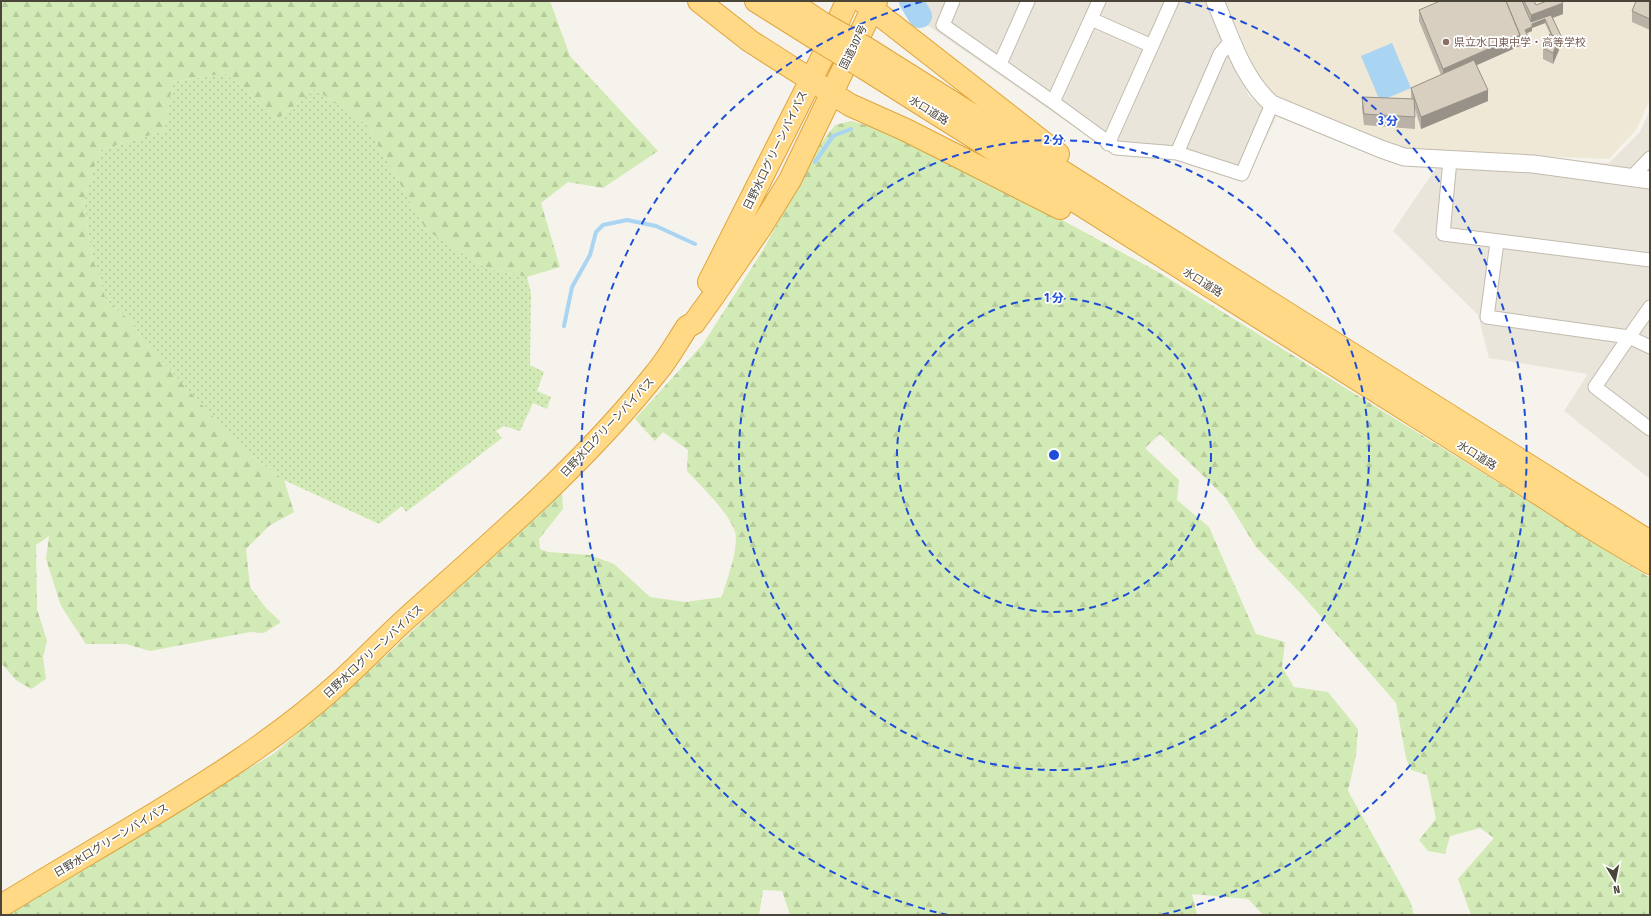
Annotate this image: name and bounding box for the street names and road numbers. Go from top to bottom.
street label: 国道307号 [837,23,870,72]
street label: 日野水口グリーンバイパス [741,88,810,212]
street label: 水口道路 [907,93,951,128]
street label: 水口道路 [1181,265,1225,300]
street label: 日野水口グリーンバイパス [558,375,657,480]
street label: 水口道路 [1455,438,1499,473]
street label: 日野水口グリーンバイパス [321,602,426,701]
street label: 日野水口グリーンバイパス [52,801,171,880]

